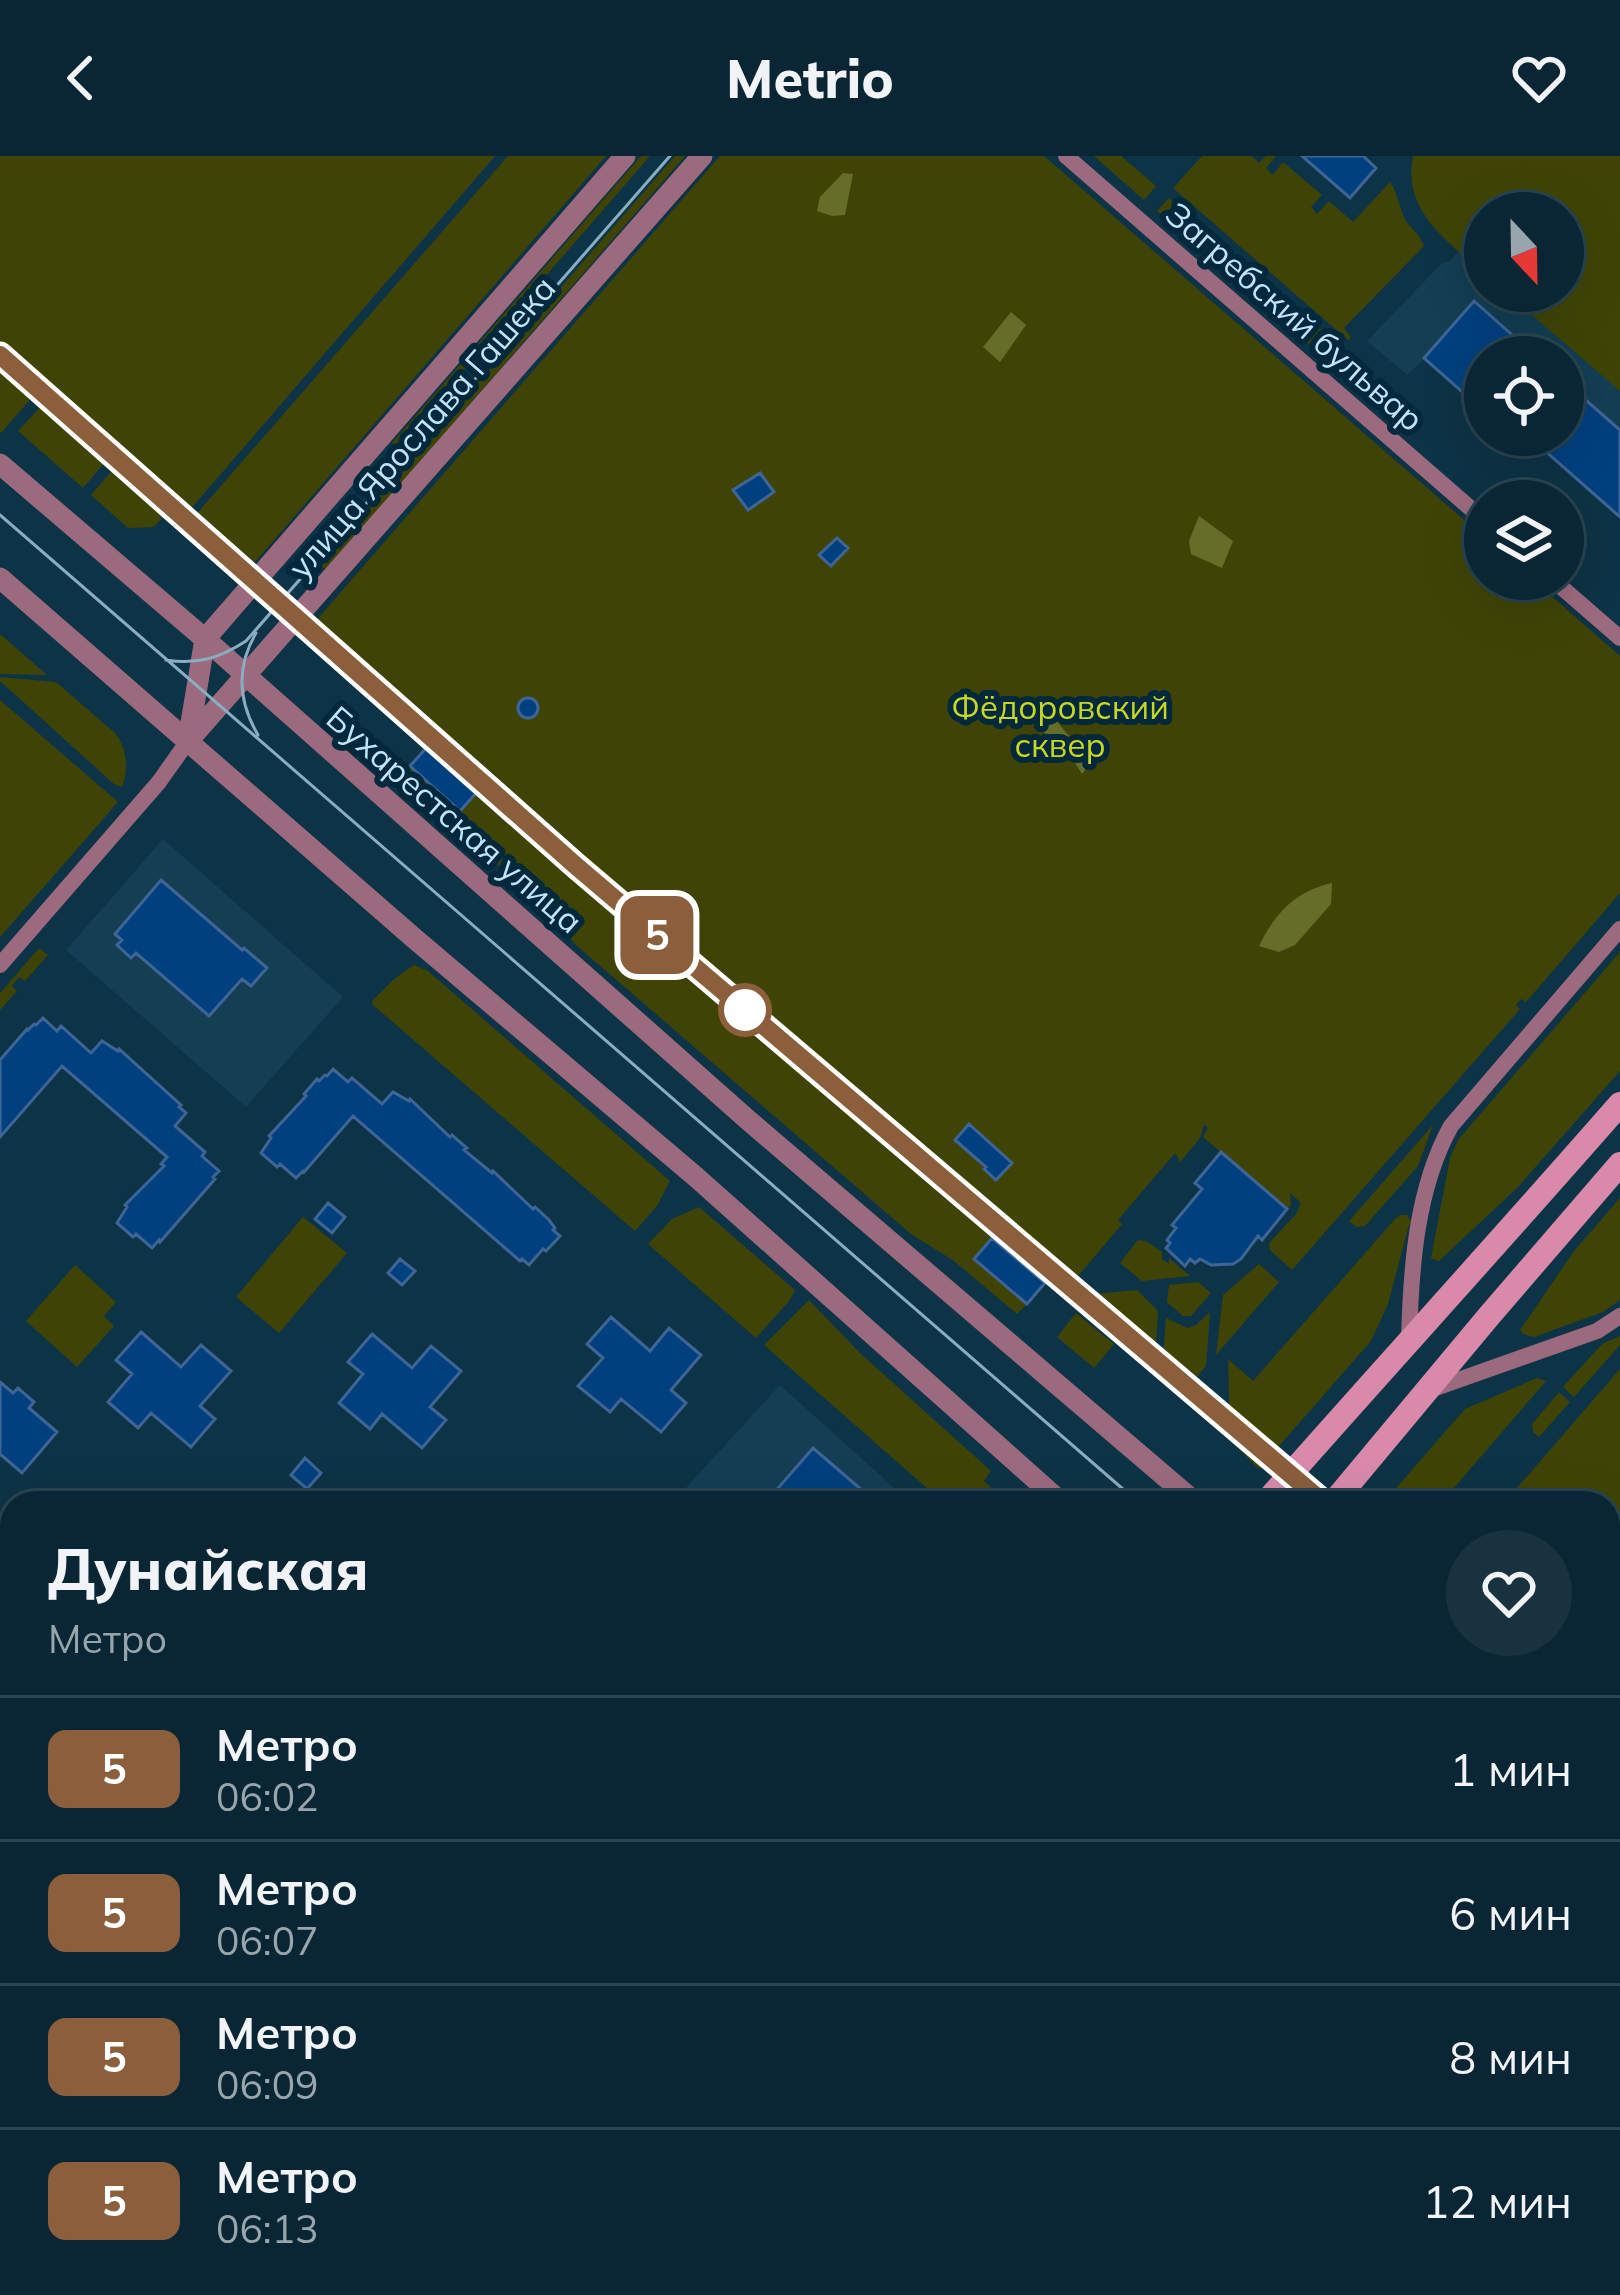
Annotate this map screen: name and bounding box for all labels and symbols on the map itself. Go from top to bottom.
north arrow [1464,192,1584,312]
street label: Загребский бульвар [1158,193,1432,439]
street label: улица Ярослава Гашека [279,267,563,587]
park label: Фёдоровский сквер [951,686,1169,765]
street label: Бухарестская улица [319,697,591,941]
line badge: 5 [618,896,696,974]
unlabelled marker [720,985,770,1035]

